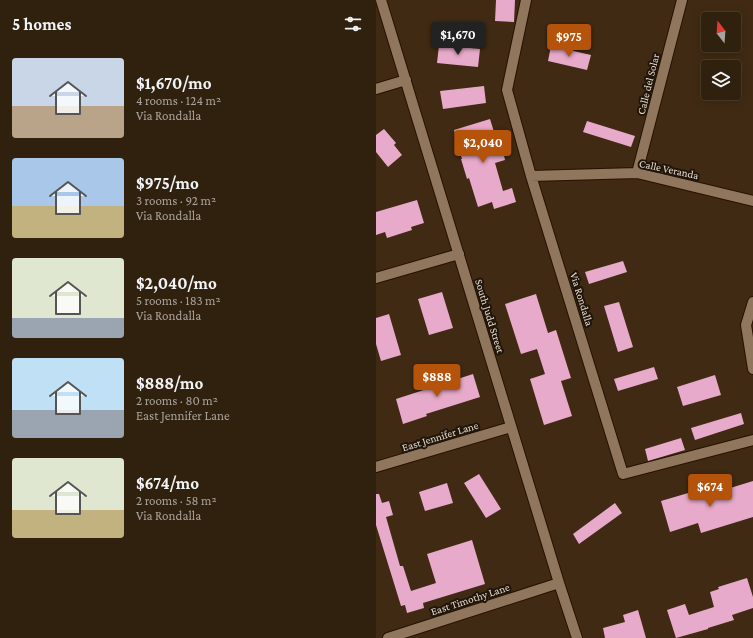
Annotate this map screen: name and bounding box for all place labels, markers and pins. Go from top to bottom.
pin: $1,670 [425,22,491,56]
pin: $975 [545,24,593,58]
pin: $2,040 [450,130,516,164]
pin: $888 [413,364,461,398]
pin: $674 [686,474,734,508]

